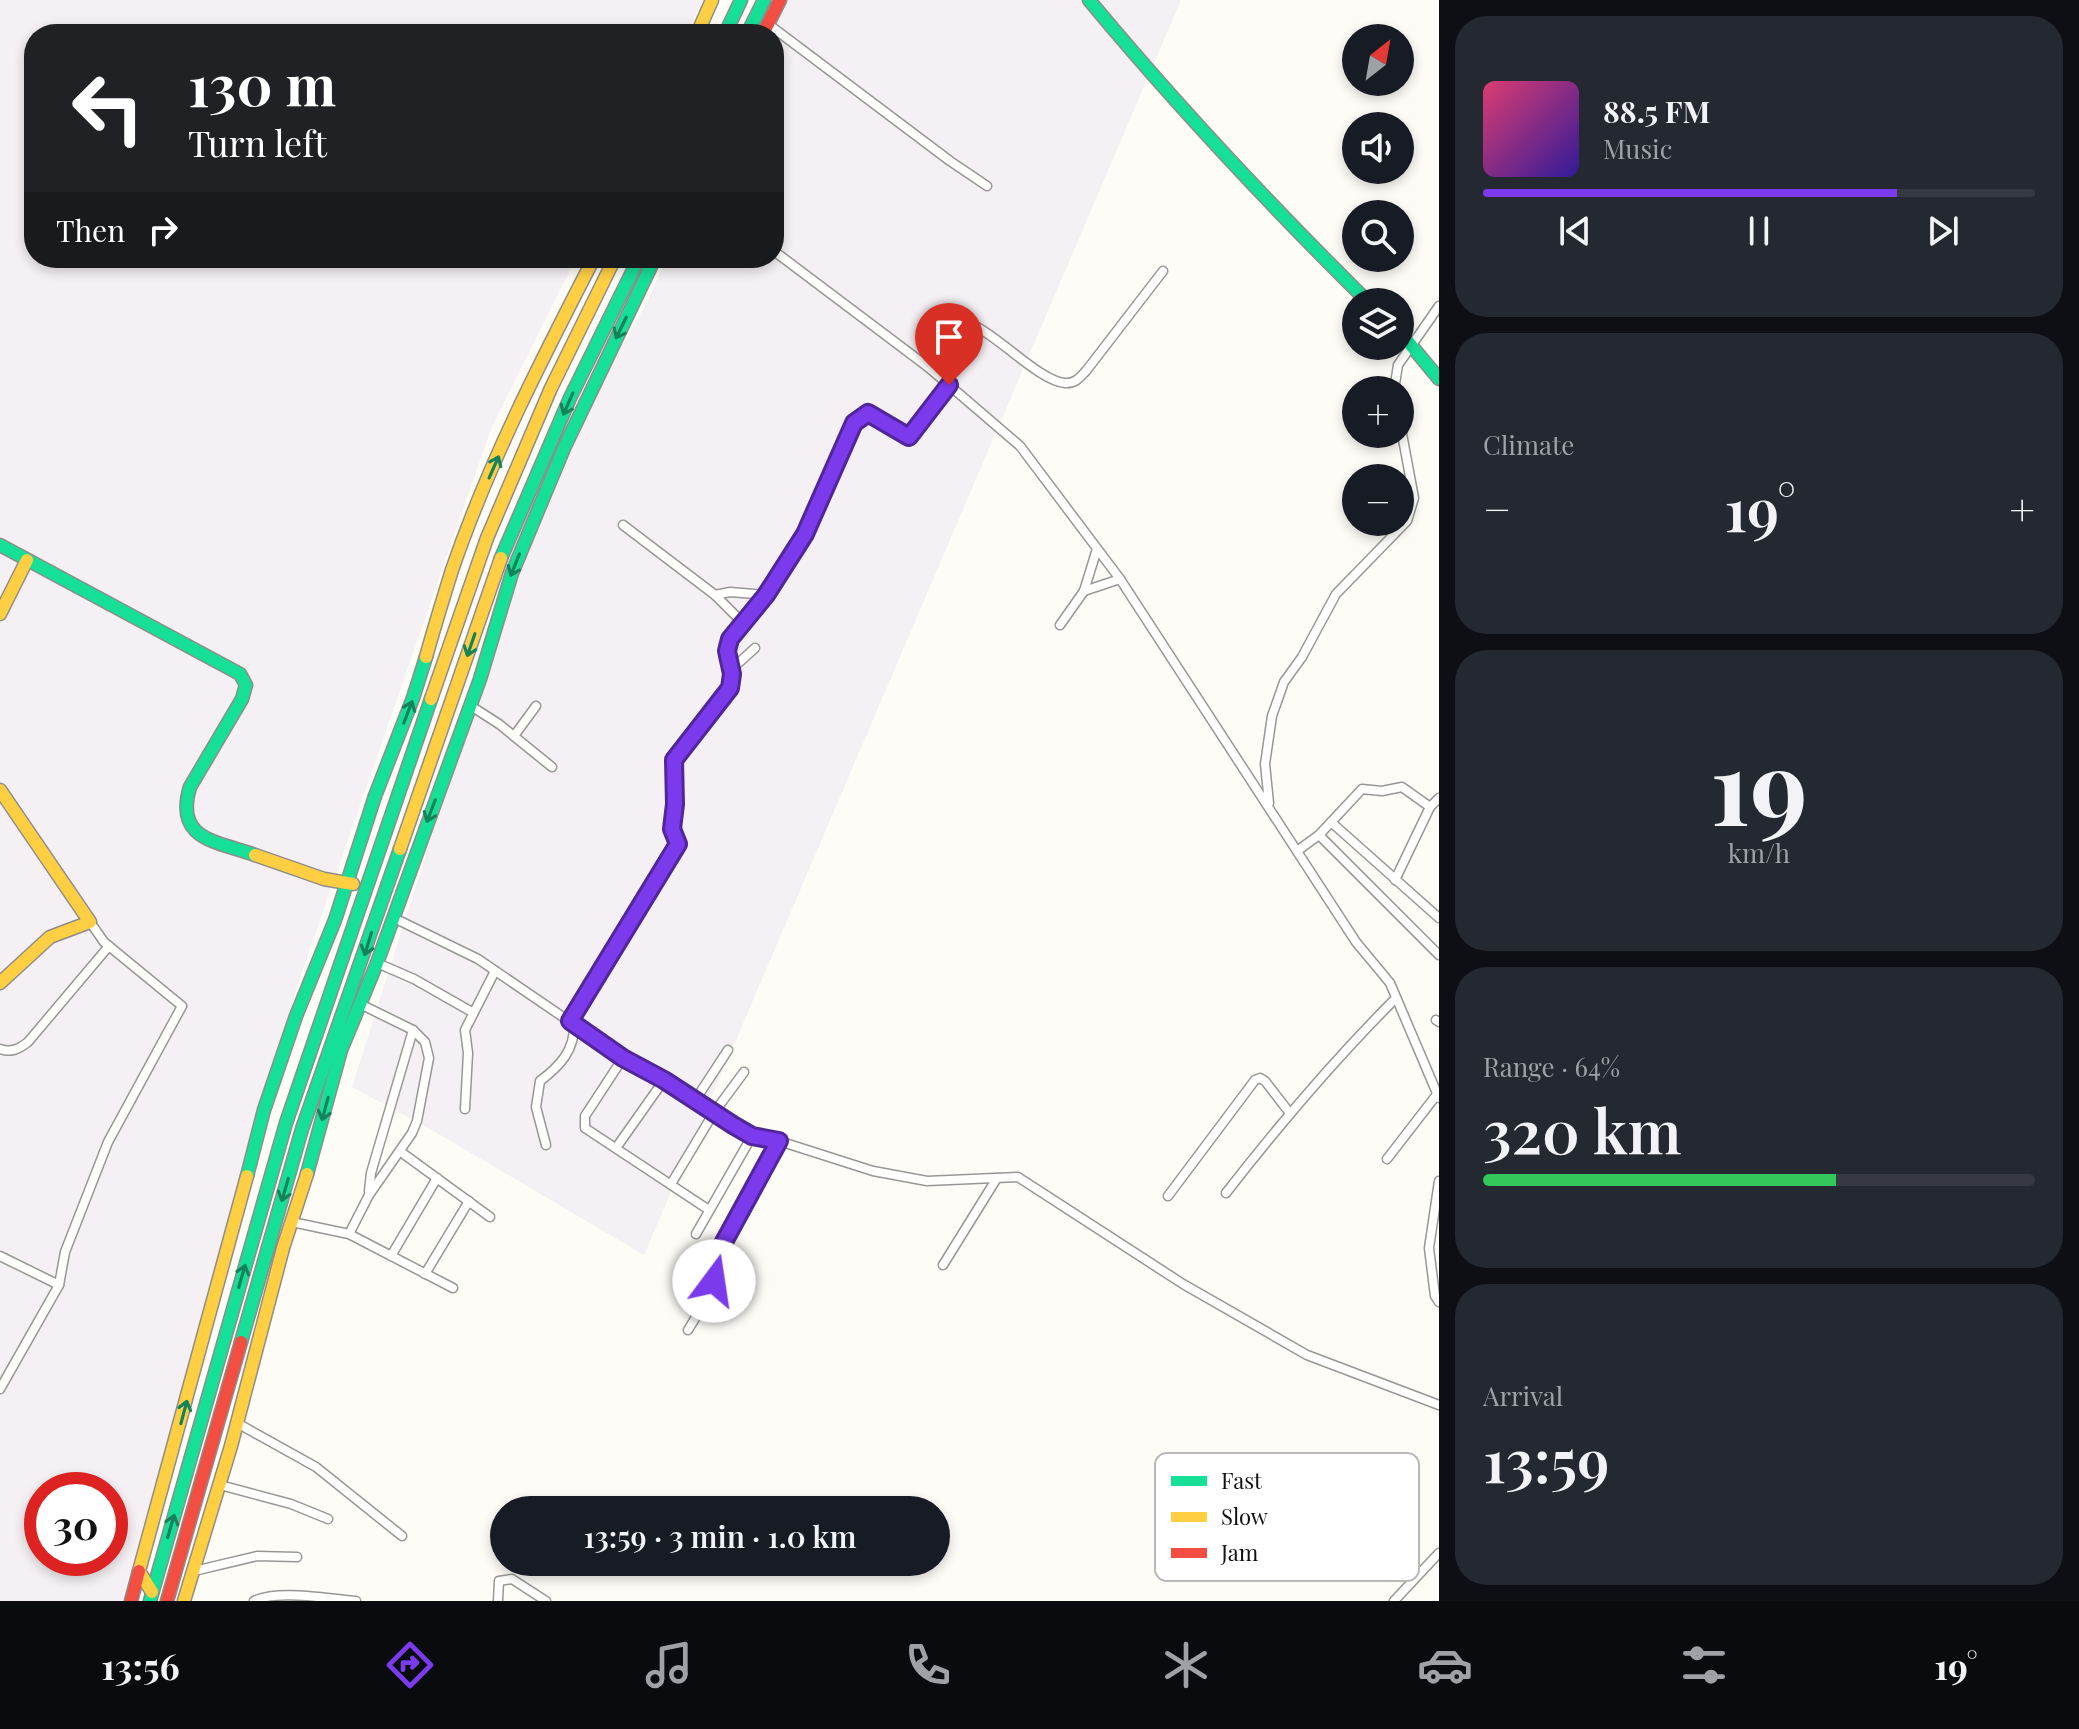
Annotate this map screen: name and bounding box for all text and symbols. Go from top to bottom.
north arrow [1342,24,1414,96]
map controls [1342,24,1414,536]
text: 130 m [188,46,336,121]
icon: left [56,56,160,160]
text: 88.5 FM [1603,91,1710,131]
button: sound [1342,112,1414,184]
text: Turn left [188,118,327,166]
text: Music [1603,131,1672,166]
button: search [1342,200,1414,272]
icon: right [141,208,185,252]
icon: previous [1553,209,1597,253]
icon: pause [1737,209,1781,253]
icon: next [1921,209,1965,253]
text: Then [56,210,125,250]
button: layers [1342,288,1414,360]
pin [915,303,983,385]
icon: arrive [927,315,971,359]
one-way arrow [613,316,628,340]
button: + [1342,376,1414,448]
one-way arrow [560,392,575,416]
text: Climate [1483,427,1574,462]
one-way arrow [488,455,503,480]
button: − [1342,464,1414,536]
text: 19° [1724,467,1796,547]
text: − [1483,478,1511,537]
text: + [2009,478,2035,537]
one-way arrow [507,552,521,577]
one-way arrow [462,632,477,657]
one-way arrow [401,700,416,725]
text: 19 [1710,713,1808,852]
one-way arrow [423,798,437,823]
text: km/h [1728,835,1790,870]
one-way arrow [360,930,375,956]
text: Range · 64% [1483,1049,1620,1084]
text: 320 km [1483,1089,1681,1169]
one-way arrow [317,1095,332,1121]
one-way arrow [277,1176,292,1202]
position arrow [672,1239,756,1323]
one-way arrow [235,1263,250,1289]
text: Arrival [1483,1378,1563,1413]
one-way arrow [177,1400,192,1425]
text: 13:59 [1483,1418,1610,1498]
legend [1155,1453,1419,1581]
text: Fast [1221,1465,1263,1495]
speed limit sign: 30 [24,1472,128,1576]
text: Slow [1221,1501,1268,1531]
one-way arrow [165,1514,179,1539]
text: 13:59 · 3 min · 1.0 km [584,1516,857,1556]
text: Jam [1220,1537,1259,1567]
icon: directions [382,1637,438,1693]
icon: music [641,1637,697,1693]
icon: phone [900,1637,956,1693]
icon: climate [1158,1637,1214,1693]
icon: car [1417,1637,1473,1693]
icon: filters [1676,1637,1732,1693]
text: 13:56 [101,1641,180,1689]
text: 19° [1934,1641,1978,1689]

